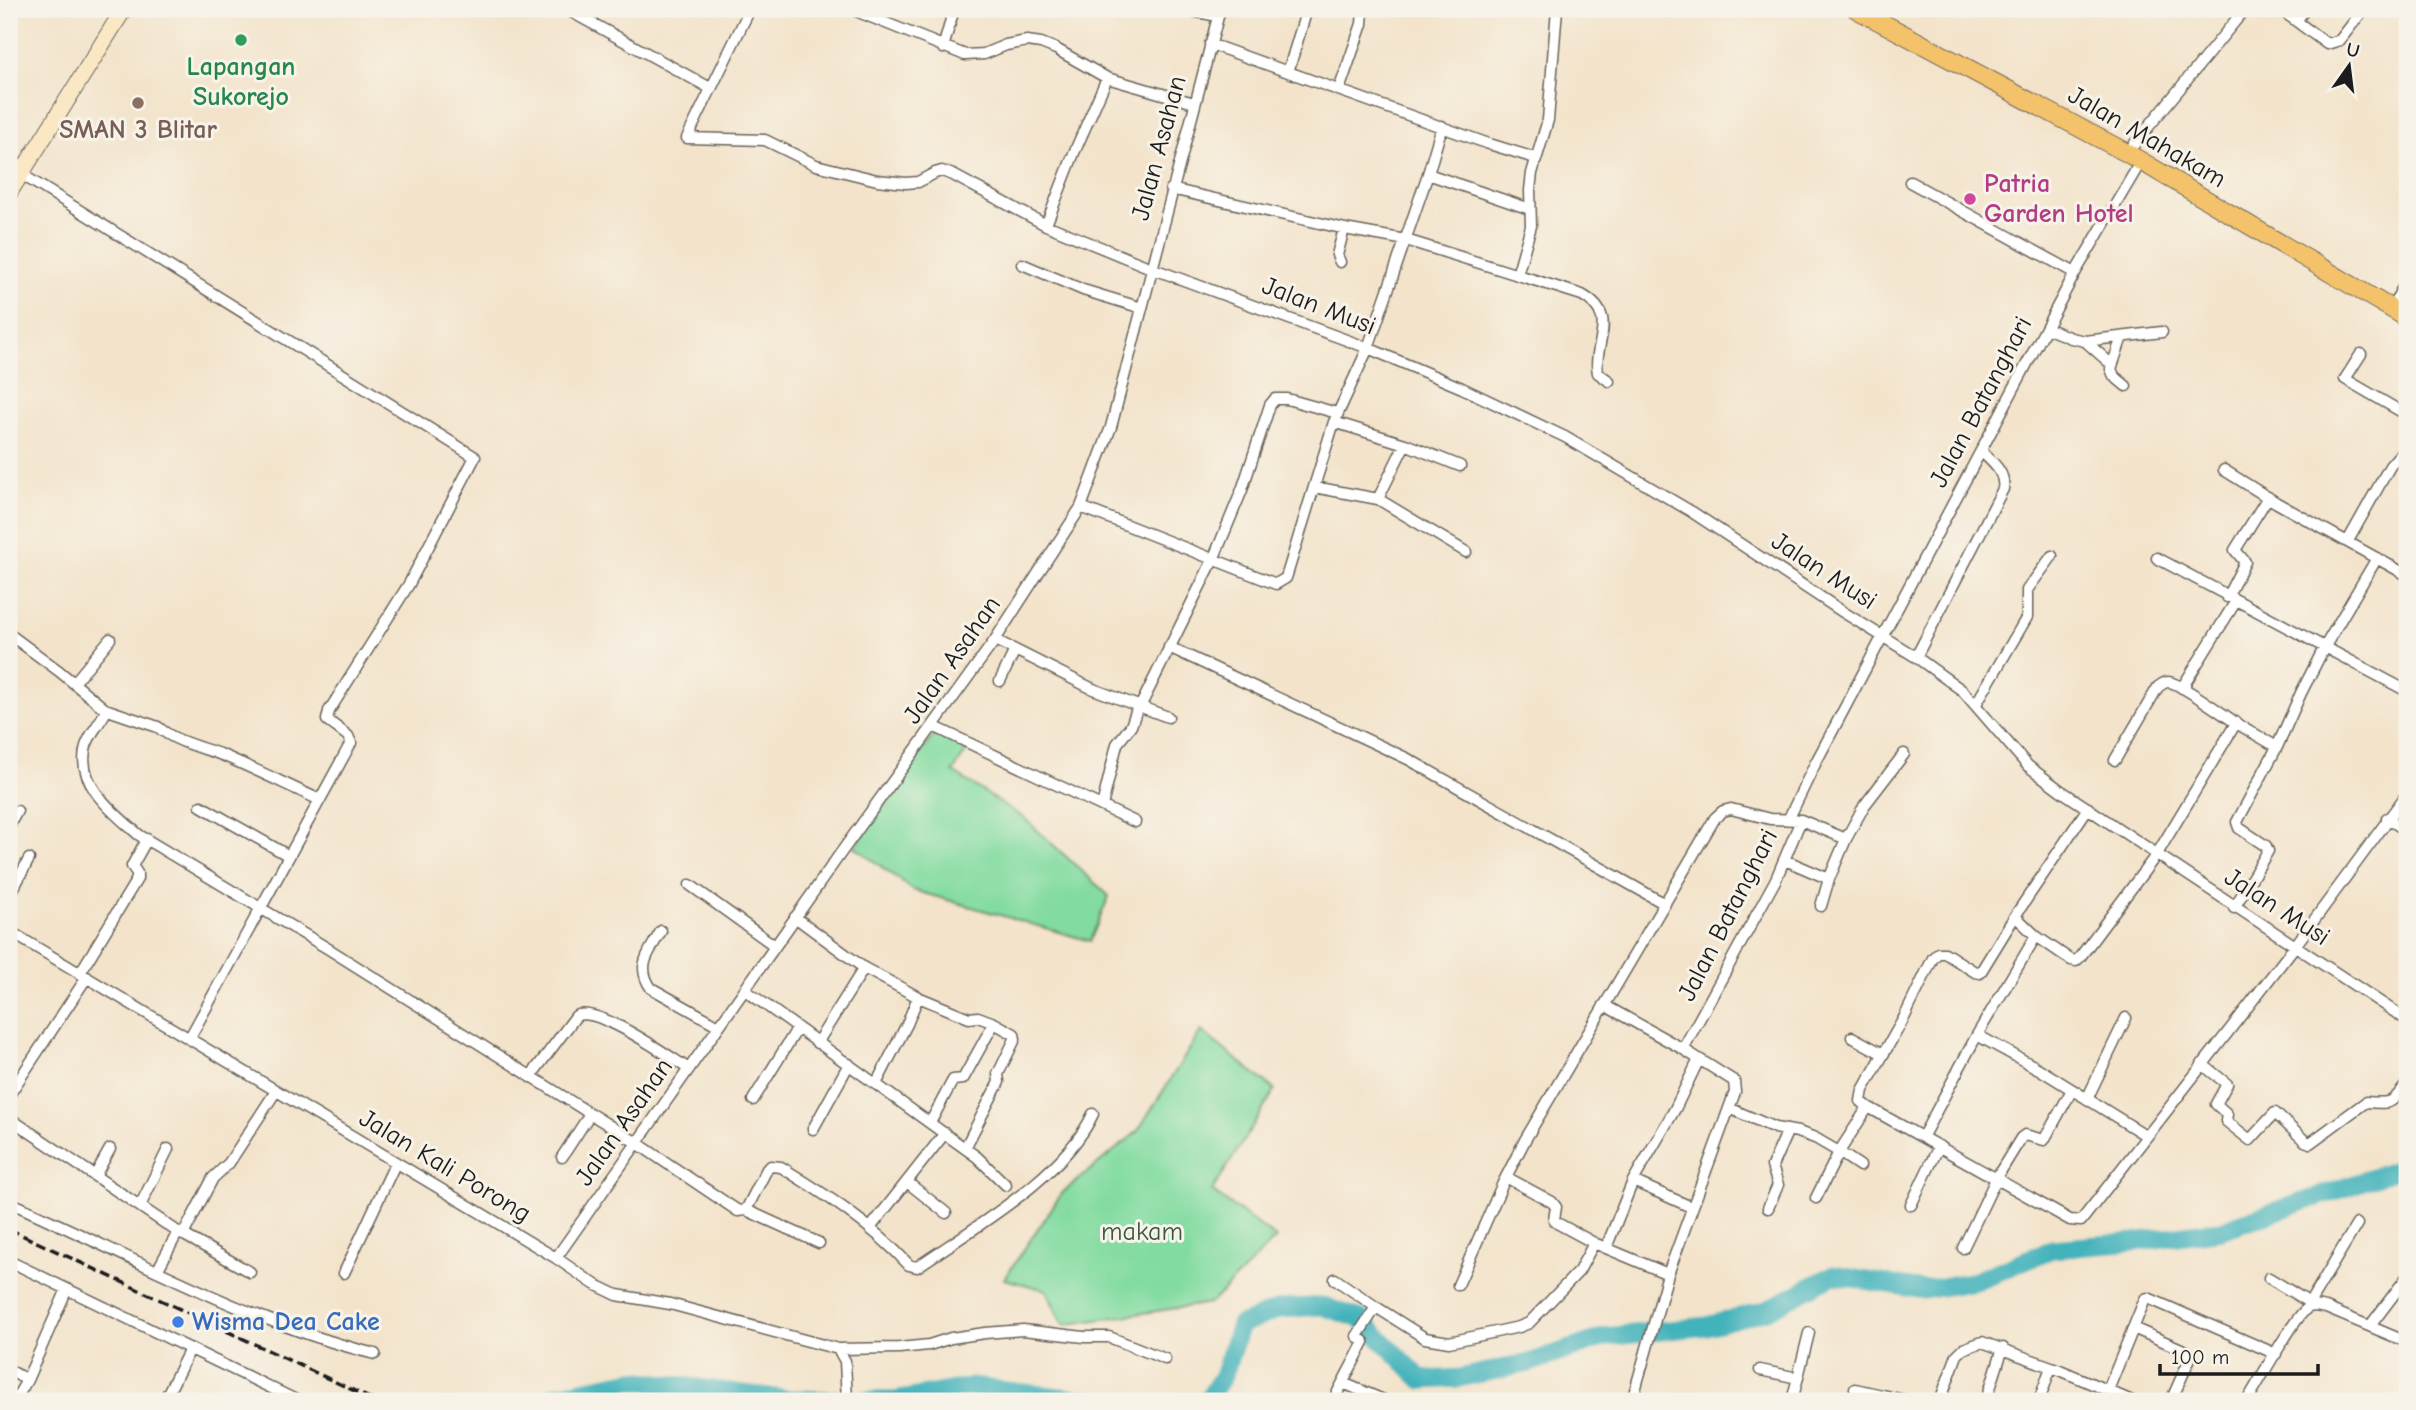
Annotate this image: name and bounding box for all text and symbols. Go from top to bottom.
marker: Lapangan Sukorejo [233,32,249,48]
north arrow [2314,32,2384,102]
text: U [2344,38,2362,63]
place label: Lapangan Sukorejo [187,52,296,112]
street label: Jalan Asahan [1125,72,1193,224]
street label: Jalan Mahakam [2063,80,2231,194]
marker: SMAN 3 Blitar [130,95,146,111]
place label: SMAN 3 Blitar [59,115,217,145]
place label: Patria Garden Hotel [1984,169,2134,229]
marker: Patria Garden Hotel [1962,191,1978,207]
street label: Jalan Musi [1258,271,1380,341]
street label: Jalan Batanghari [1923,312,2039,492]
street label: Jalan Musi [1766,526,1882,616]
street label: Jalan Asahan [897,591,1007,729]
street label: Jalan Batanghari [1672,824,1784,1006]
street label: Jalan Musi [2219,862,2335,952]
street label: Jalan Asahan [569,1053,679,1191]
street label: Jalan Kali Porong [354,1103,536,1229]
park label: makam [1101,1217,1183,1247]
place label: Wisma Dea Cake [192,1307,380,1337]
marker: Wisma Dea Cake [170,1314,186,1330]
scale bar [2160,1333,2318,1377]
text: 100 m [2171,1345,2229,1369]

